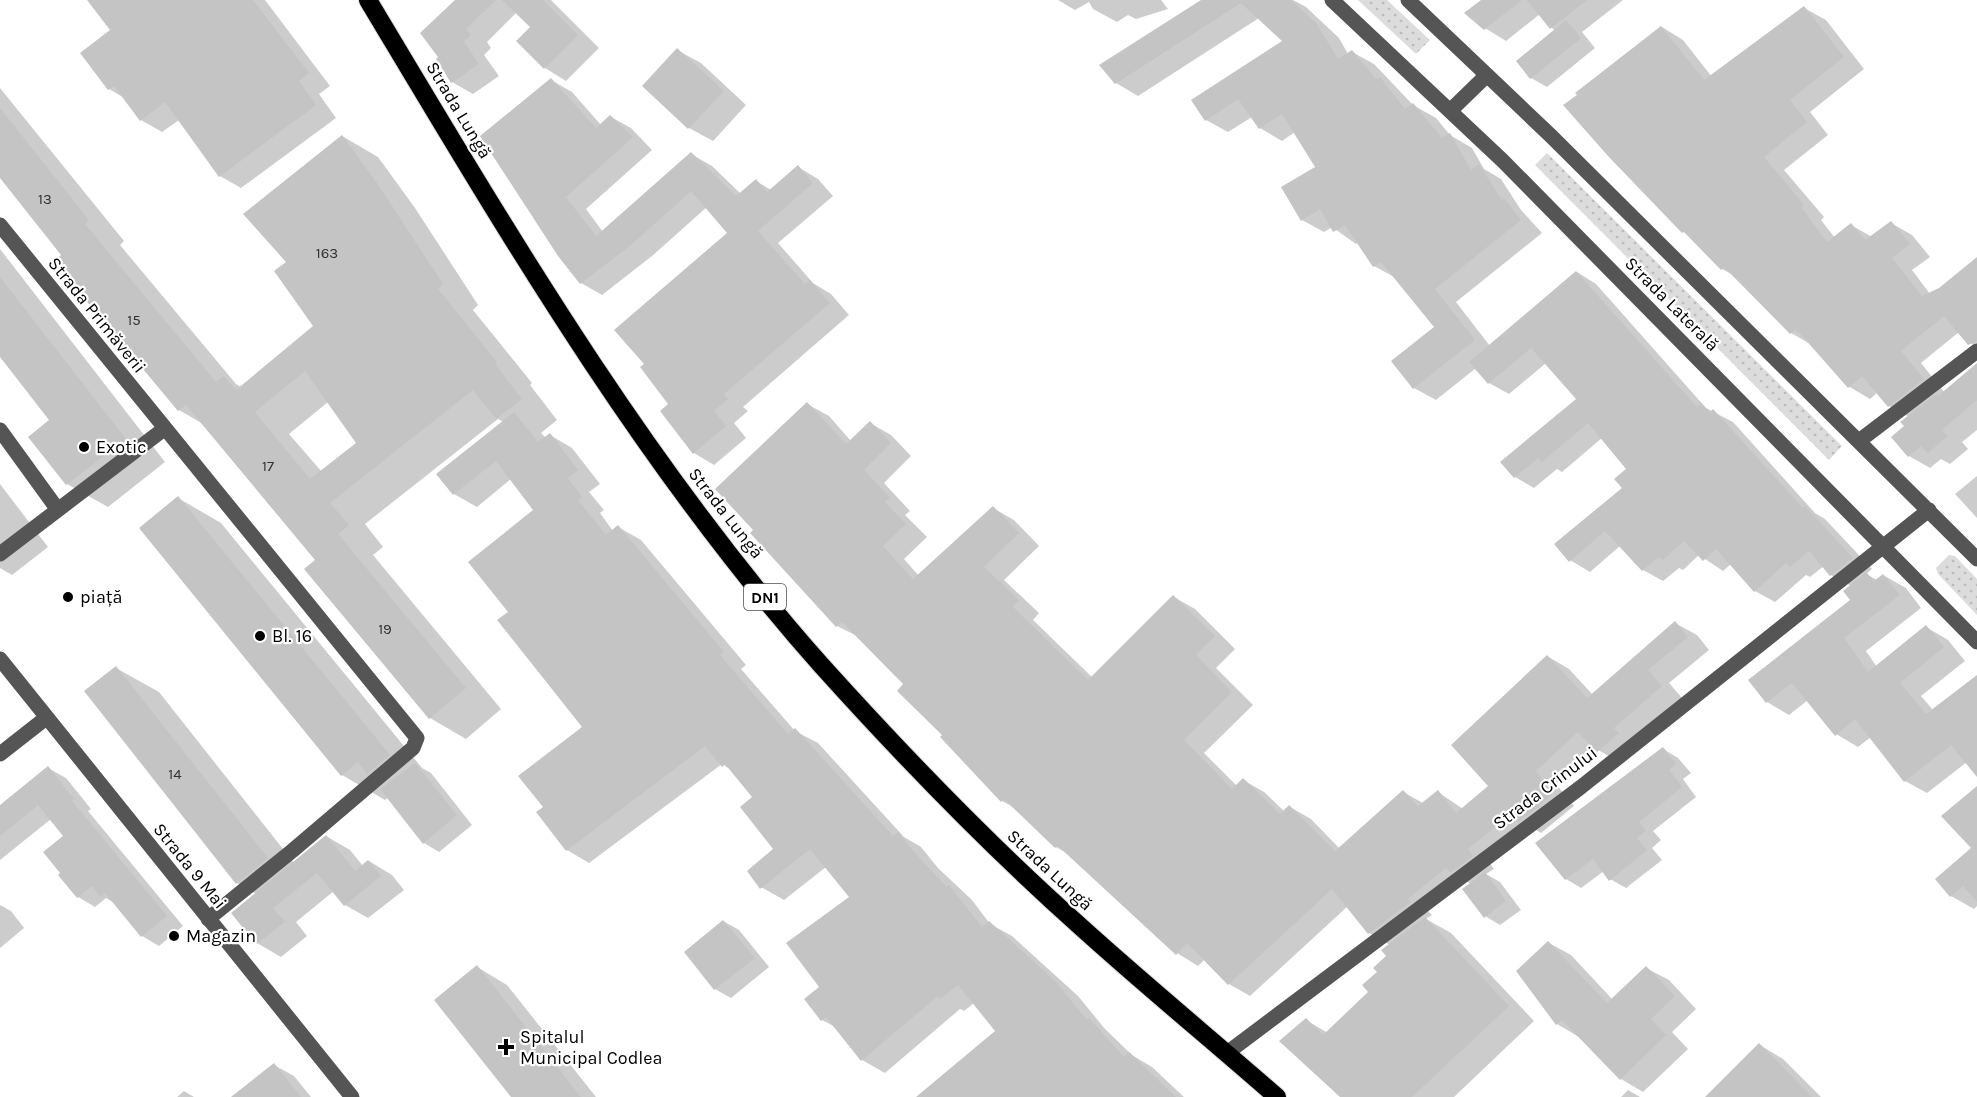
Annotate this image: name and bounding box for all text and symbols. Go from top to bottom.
street label: Strada Lungă [421,58,497,162]
house number: 13 [38,190,52,208]
house number: 163 [316,244,338,262]
street label: Strada Primăverii [43,252,151,378]
street label: Strada Laterală [1620,252,1724,356]
house number: 15 [127,311,141,329]
place label: Exotic [96,436,147,458]
marker: Exotic [77,440,91,454]
house number: 17 [262,457,274,475]
street label: Strada Lungă [684,463,768,563]
road number: DN1 [744,584,786,610]
place label: piață [80,586,122,608]
marker: piață [61,590,75,604]
house number: 19 [378,620,392,638]
place label: Bl. 16 [272,625,312,647]
marker: Bl. 16 [253,629,267,643]
street label: Strada Crinului [1489,742,1601,834]
house number: 14 [168,765,182,783]
street label: Strada 9 Mai [149,819,231,913]
street label: Strada Lungă [1003,825,1097,915]
place label: Magazin [186,925,256,947]
marker: Magazin [167,929,181,943]
place label: Spitalul Municipal Codlea [520,1026,663,1069]
marker: Spitalul Municipal Codlea [497,1038,515,1056]

